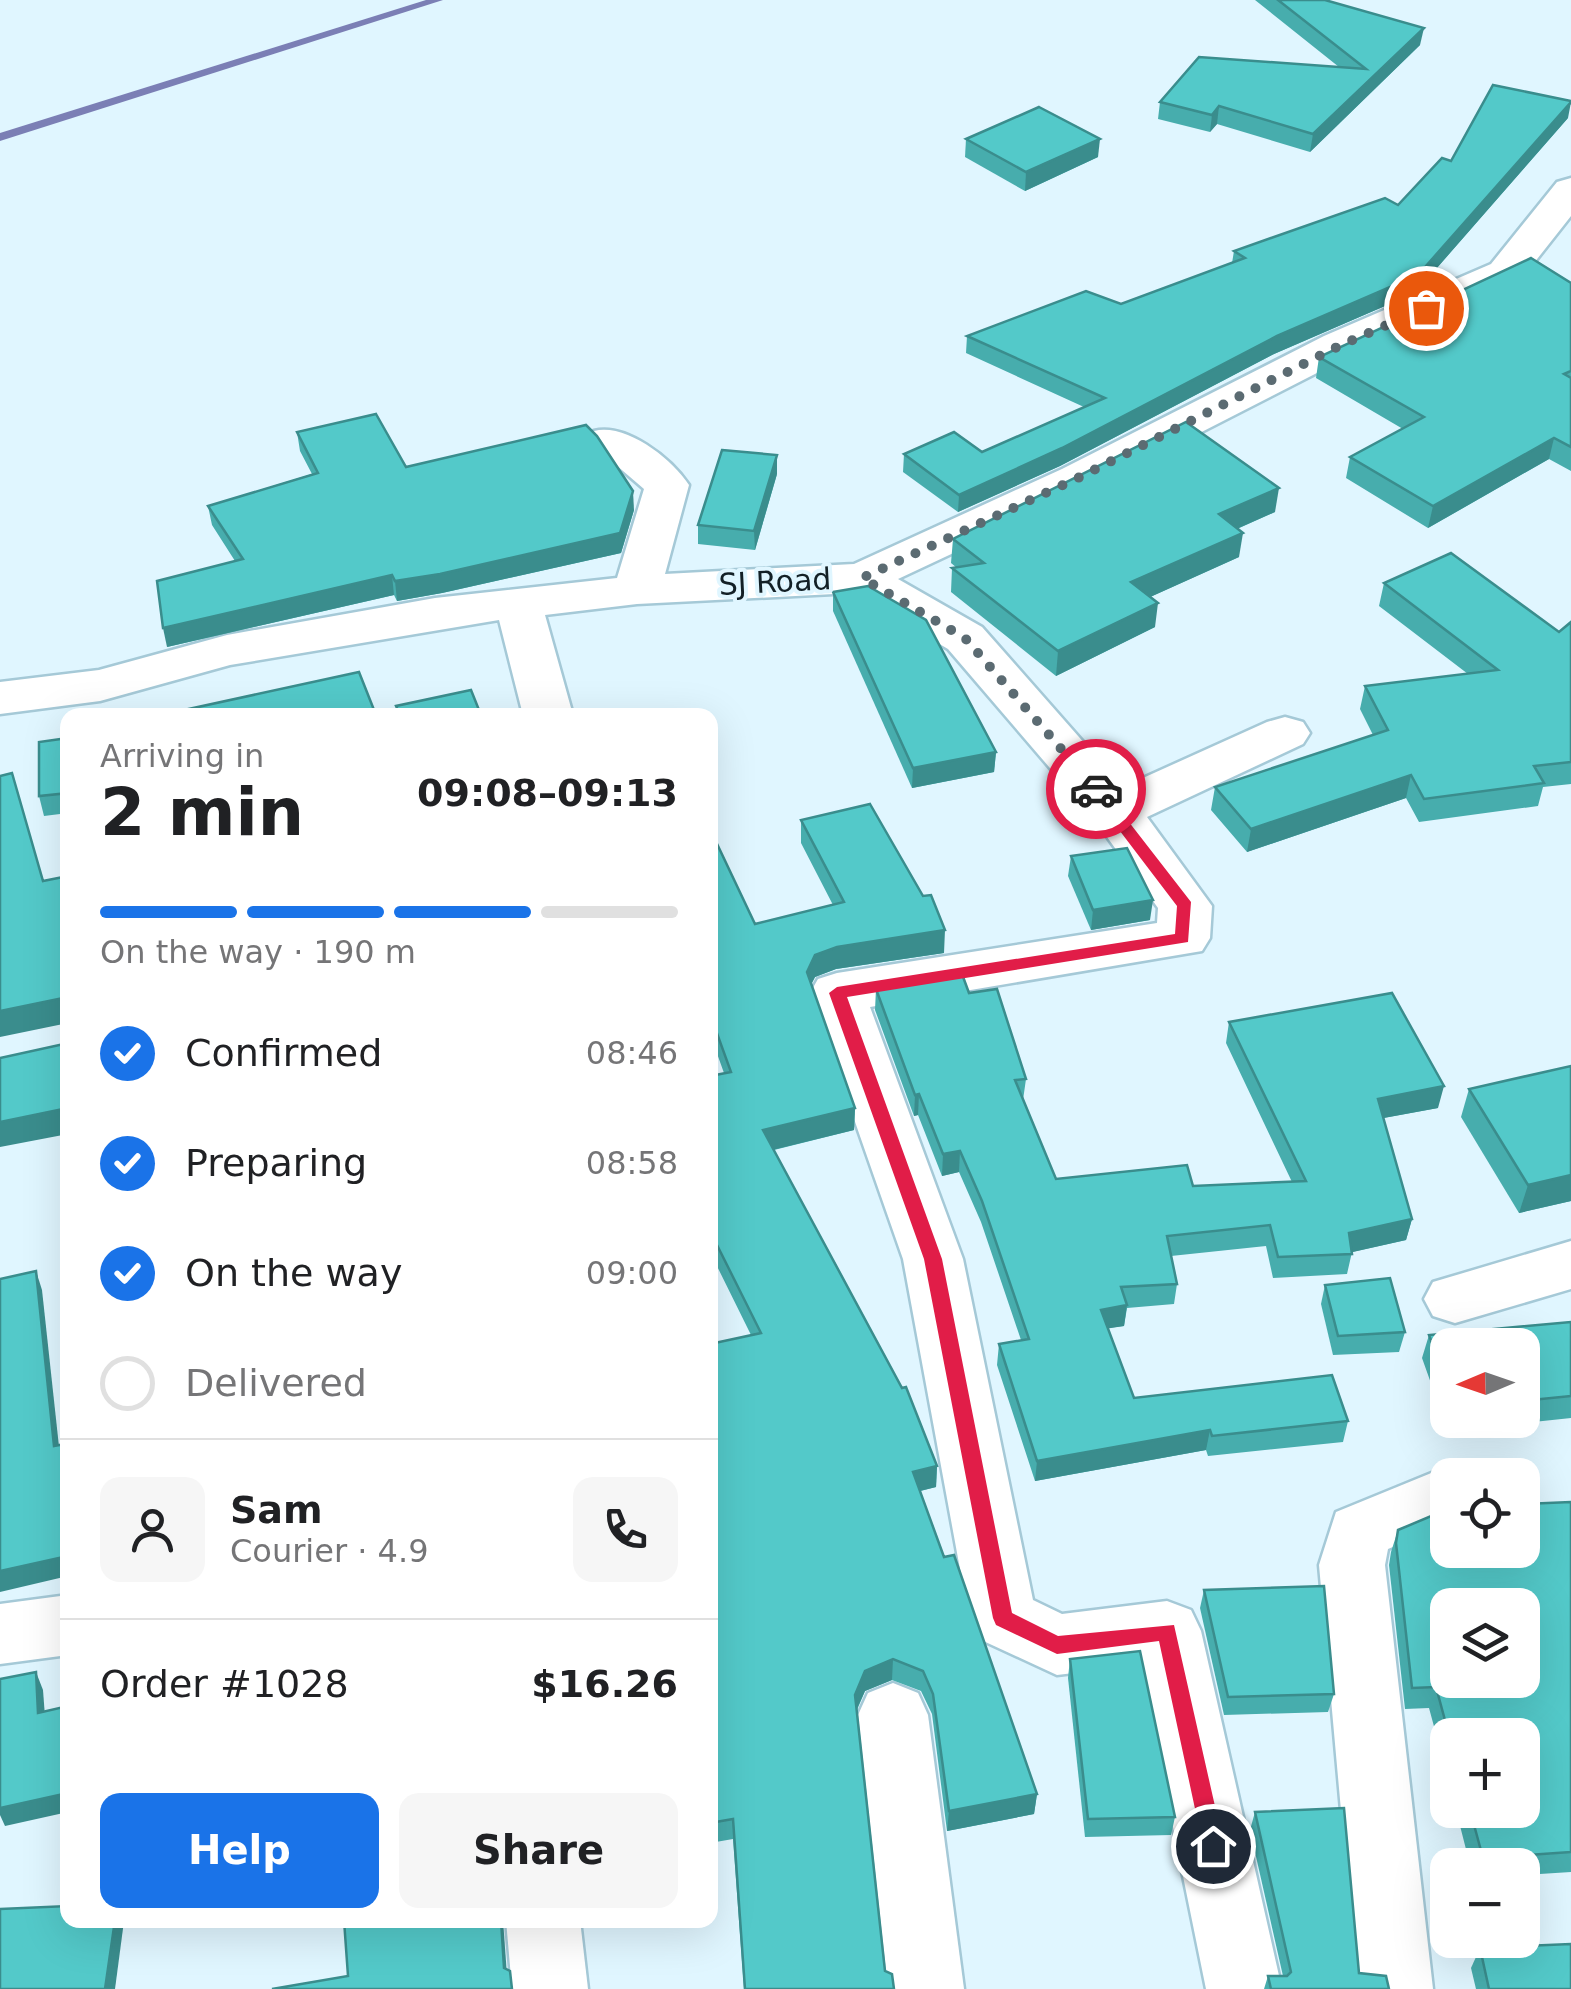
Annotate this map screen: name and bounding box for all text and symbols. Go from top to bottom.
pin [1384,266,1469,351]
icon: bag [1399,281,1454,336]
street label: SJ Road [718,561,832,602]
text: Arriving in [100,737,264,775]
courier [1046,739,1146,839]
icon: car [1069,762,1124,817]
text: 09:08–09:13 [417,771,678,815]
text: 2 min [100,775,304,850]
text: On the way · 190 m [100,933,416,971]
icon: check [100,1026,155,1081]
text: Confirmed [185,1031,382,1075]
text: 08:46 [586,1034,678,1072]
icon: check [100,1136,155,1191]
text: Preparing [185,1141,367,1185]
text: 08:58 [586,1144,678,1182]
icon: check [100,1246,155,1301]
text: On the way [185,1251,402,1295]
text: 09:00 [586,1254,678,1292]
north arrow [1430,1328,1540,1438]
map controls [1430,1328,1540,1958]
text: Delivered [185,1361,367,1405]
button: locate [1430,1458,1540,1568]
button: person [100,1477,205,1582]
button: phone [573,1477,678,1582]
text: Sam [230,1488,323,1532]
text: Courier · 4.9 [230,1532,429,1570]
button: layers [1430,1588,1540,1698]
text: Order #1028 [100,1662,349,1706]
text: $16.26 [531,1662,678,1706]
button: + [1430,1718,1540,1828]
button: Help [100,1793,379,1908]
button: Share [399,1793,678,1908]
pin [1171,1804,1256,1889]
icon: home [1186,1819,1241,1874]
button: − [1430,1848,1540,1958]

